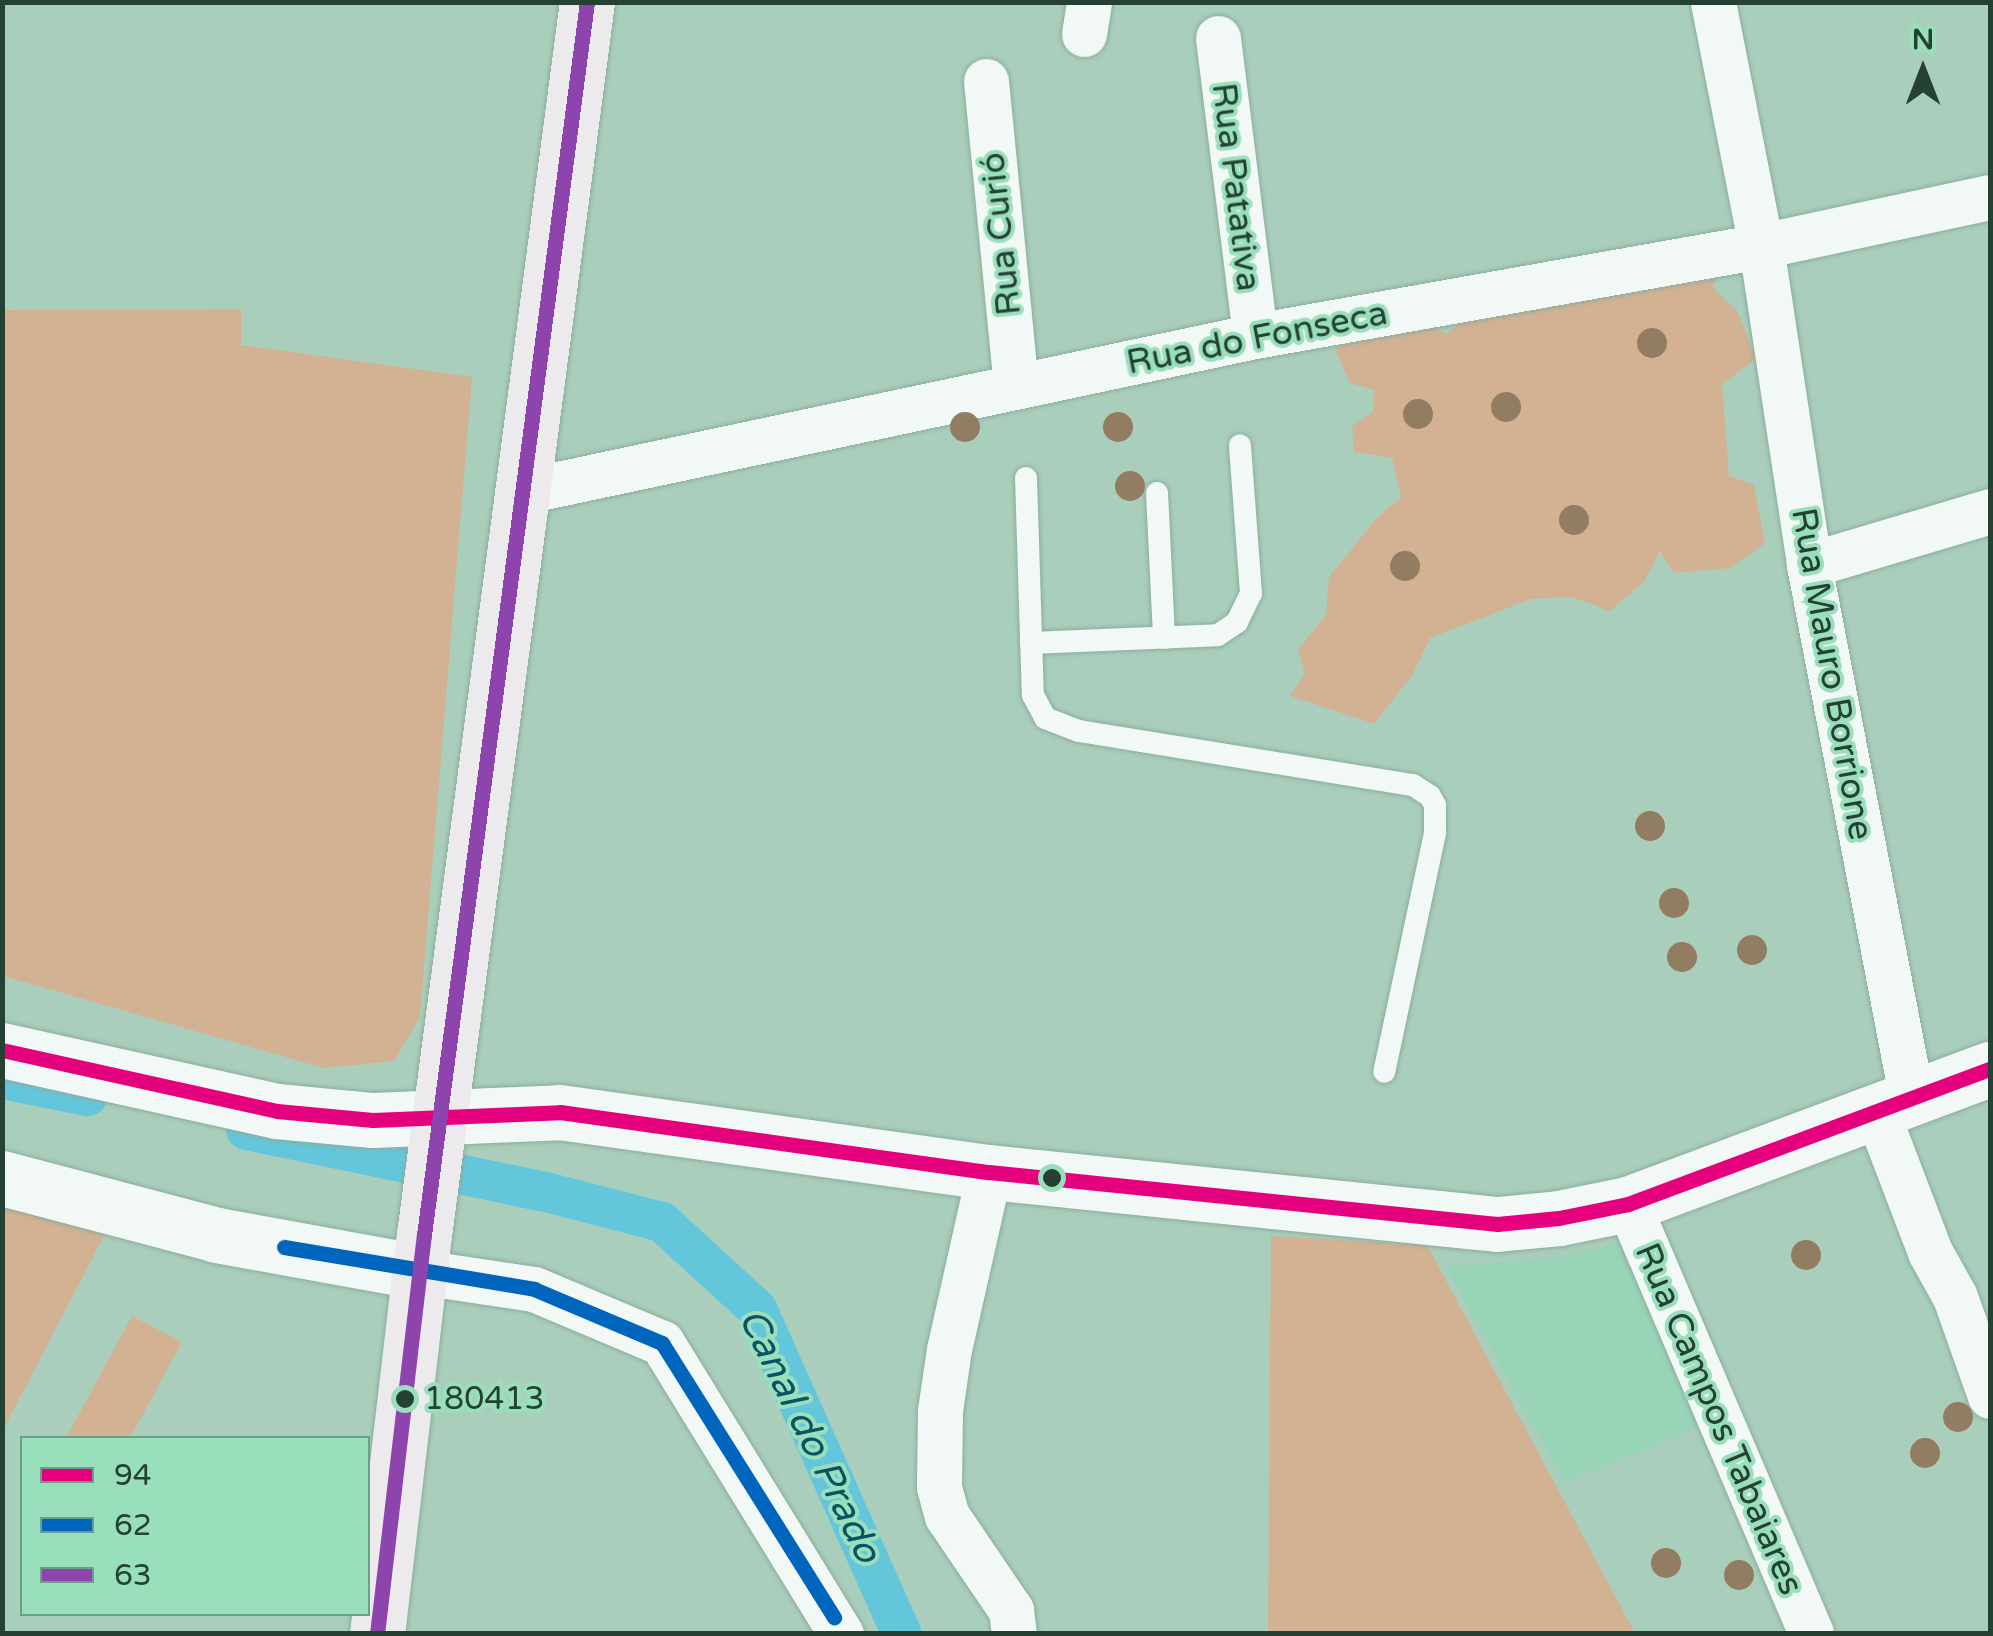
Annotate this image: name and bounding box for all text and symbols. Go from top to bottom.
north arrow [1873,20,1973,120]
text: N [1912,23,1934,57]
street label: Rua Patativa [1202,80,1270,294]
street label: Rua Curió [972,150,1030,318]
street label: Rua do Fonseca [1123,292,1391,384]
street label: Rua Mauro Borrione [1782,505,1882,843]
unlabelled marker [1042,1168,1062,1188]
street label: Rua Campos Tabaiares [1626,1237,1812,1601]
water label: Canal do Prado [728,1302,890,1570]
place label: 180413 [424,1380,545,1418]
marker: 180413 [395,1389,415,1409]
legend [20,1436,370,1616]
text: 94 [114,1457,152,1494]
text: 62 [114,1507,152,1544]
text: 63 [114,1557,152,1594]

